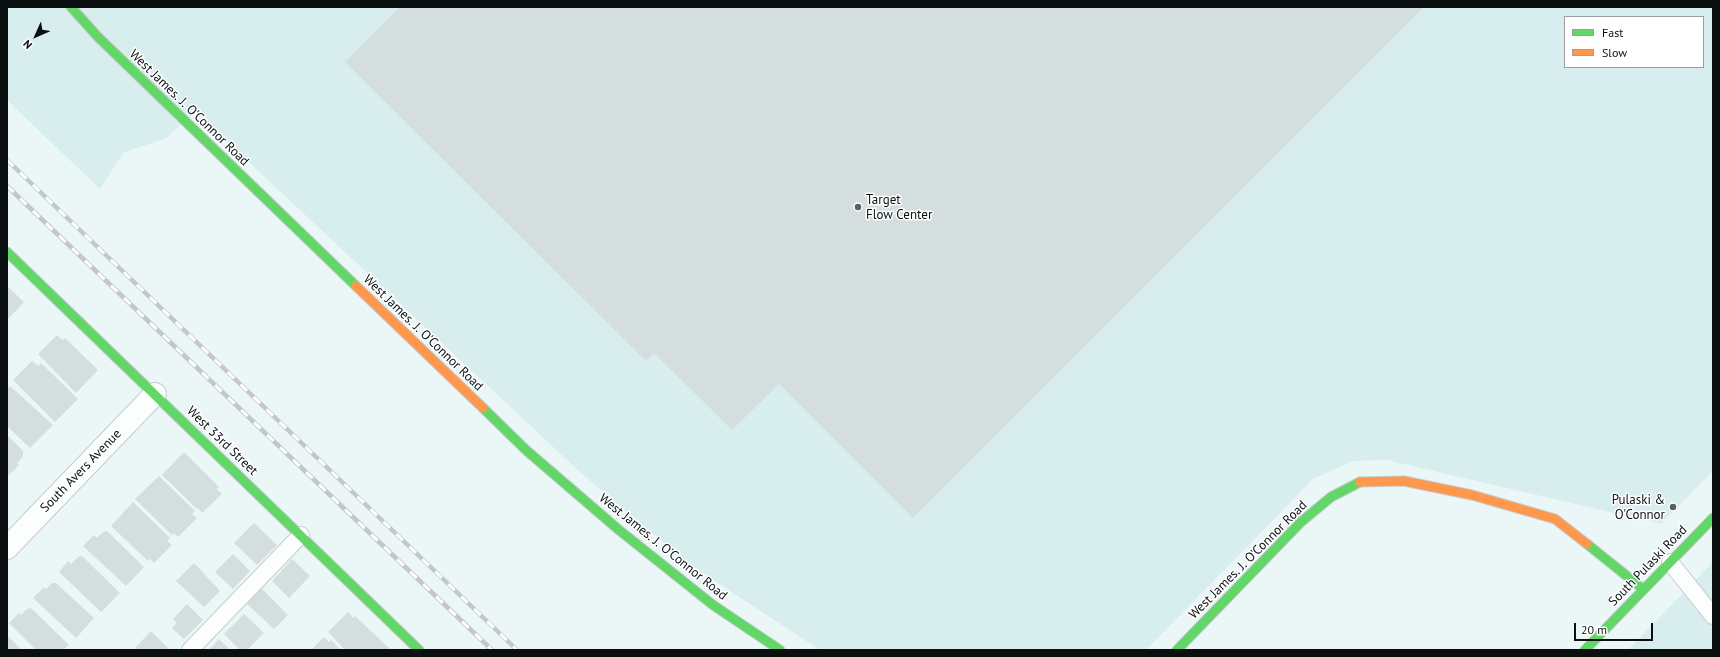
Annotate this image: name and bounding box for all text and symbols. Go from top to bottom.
north arrow [16,16,56,56]
legend [1564,16,1704,68]
text: Fast [1602,25,1623,40]
text: N [20,37,35,52]
text: Slow [1602,45,1627,60]
street label: West James. J. O'Connor Road [126,47,252,169]
place label: Target Flow Center [866,192,932,223]
marker: Target Flow Center [853,202,863,212]
street label: West James. J. O'Connor Road [360,272,486,394]
street label: West 33rd Street [183,403,261,479]
street label: South Avers Avenue [37,426,125,516]
street label: West James. J. O'Connor Road [596,490,730,604]
place label: Pulaski & O'Connor [1612,492,1665,523]
street label: West James. J. O'Connor Road [1186,498,1310,622]
marker: Pulaski & O'Connor [1668,502,1678,512]
street label: South Pulaski Road [1606,522,1690,610]
scale bar [1576,615,1655,641]
text: 20 m [1581,622,1607,637]

